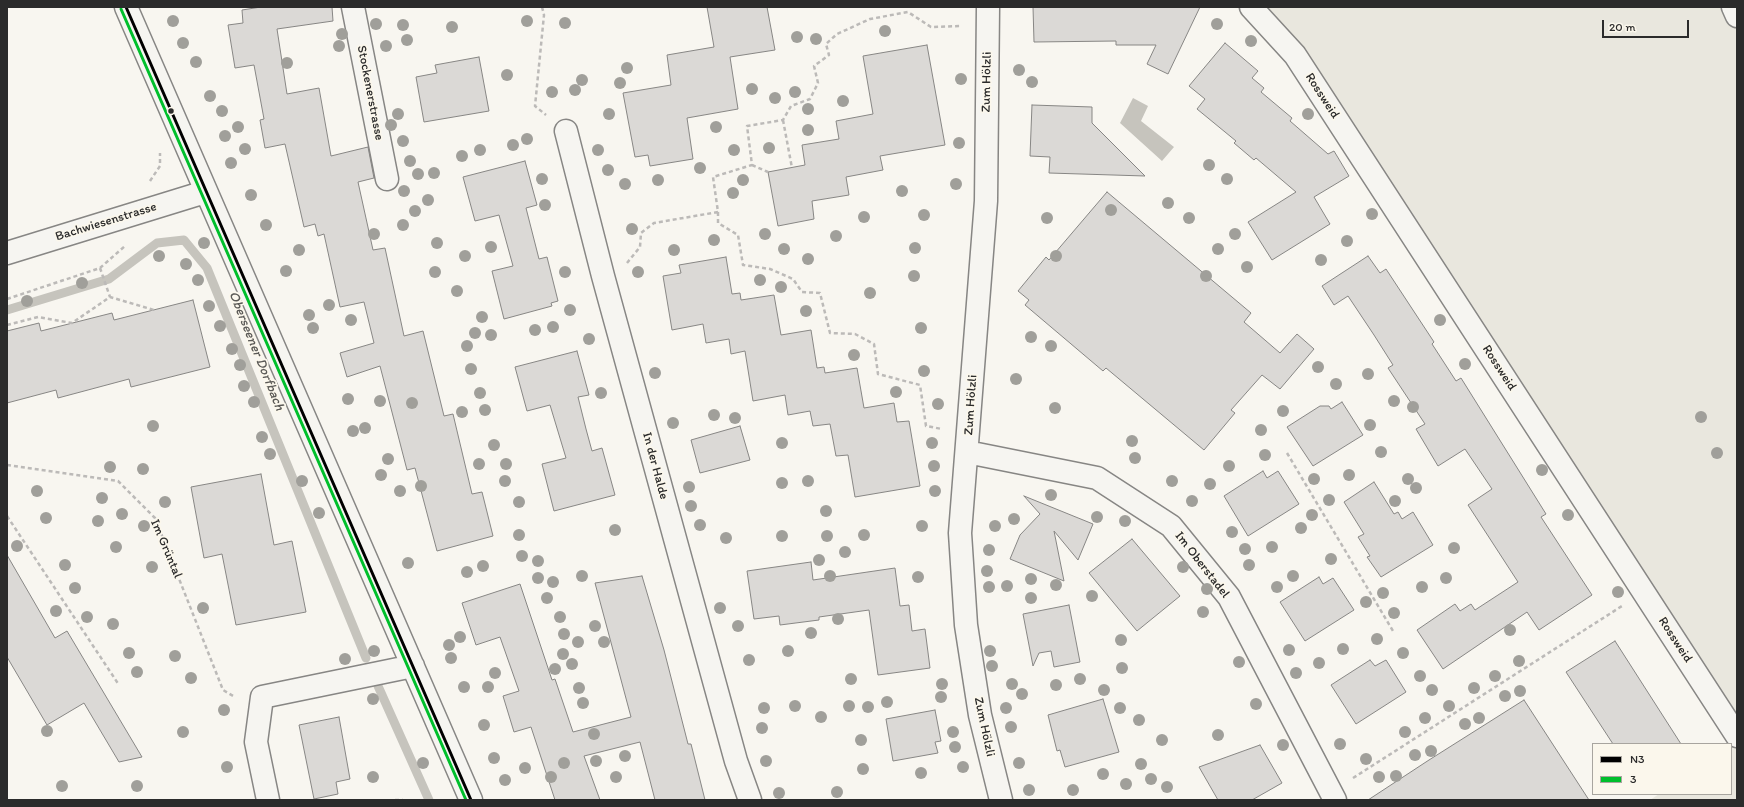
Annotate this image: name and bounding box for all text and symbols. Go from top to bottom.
scale bar [1604,12,1691,38]
text: 20 m [1609,20,1636,34]
street label: Stockenerstrasse [353,44,387,142]
street label: Zum Hölzli [979,52,995,112]
street label: Rossweid [1301,70,1343,122]
unlabelled marker [166,106,176,116]
street label: Bachwiesenstrasse [53,199,159,245]
water label: Oberseener Dorfbach [224,289,288,413]
street label: Rossweid [1478,342,1520,394]
street label: Zum Hölzli [961,374,981,436]
street label: In der Halde [639,431,671,501]
street label: Im Grüntal [147,517,185,581]
street label: Im Oberstadel [1171,529,1233,601]
street label: Rossweid [1654,614,1696,666]
street label: Zum Hölzli [970,696,998,758]
legend [1592,743,1732,795]
text: N3 [1630,752,1645,766]
text: 3 [1630,772,1637,786]

